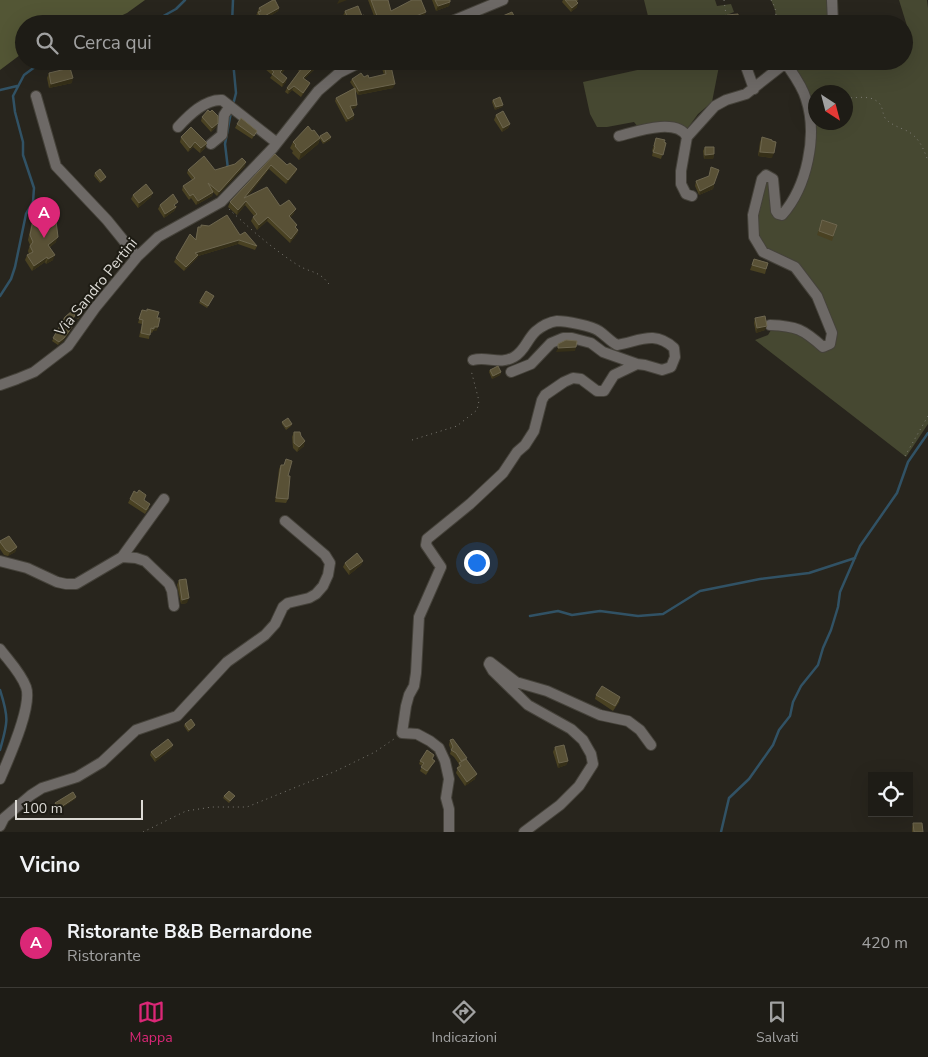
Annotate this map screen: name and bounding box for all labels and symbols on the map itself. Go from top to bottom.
north arrow [808,85,853,130]
pin: A [28,197,60,238]
street label: Via Sandro Pertini [49,234,142,341]
your location [464,550,490,576]
scale bar [15,797,142,820]

